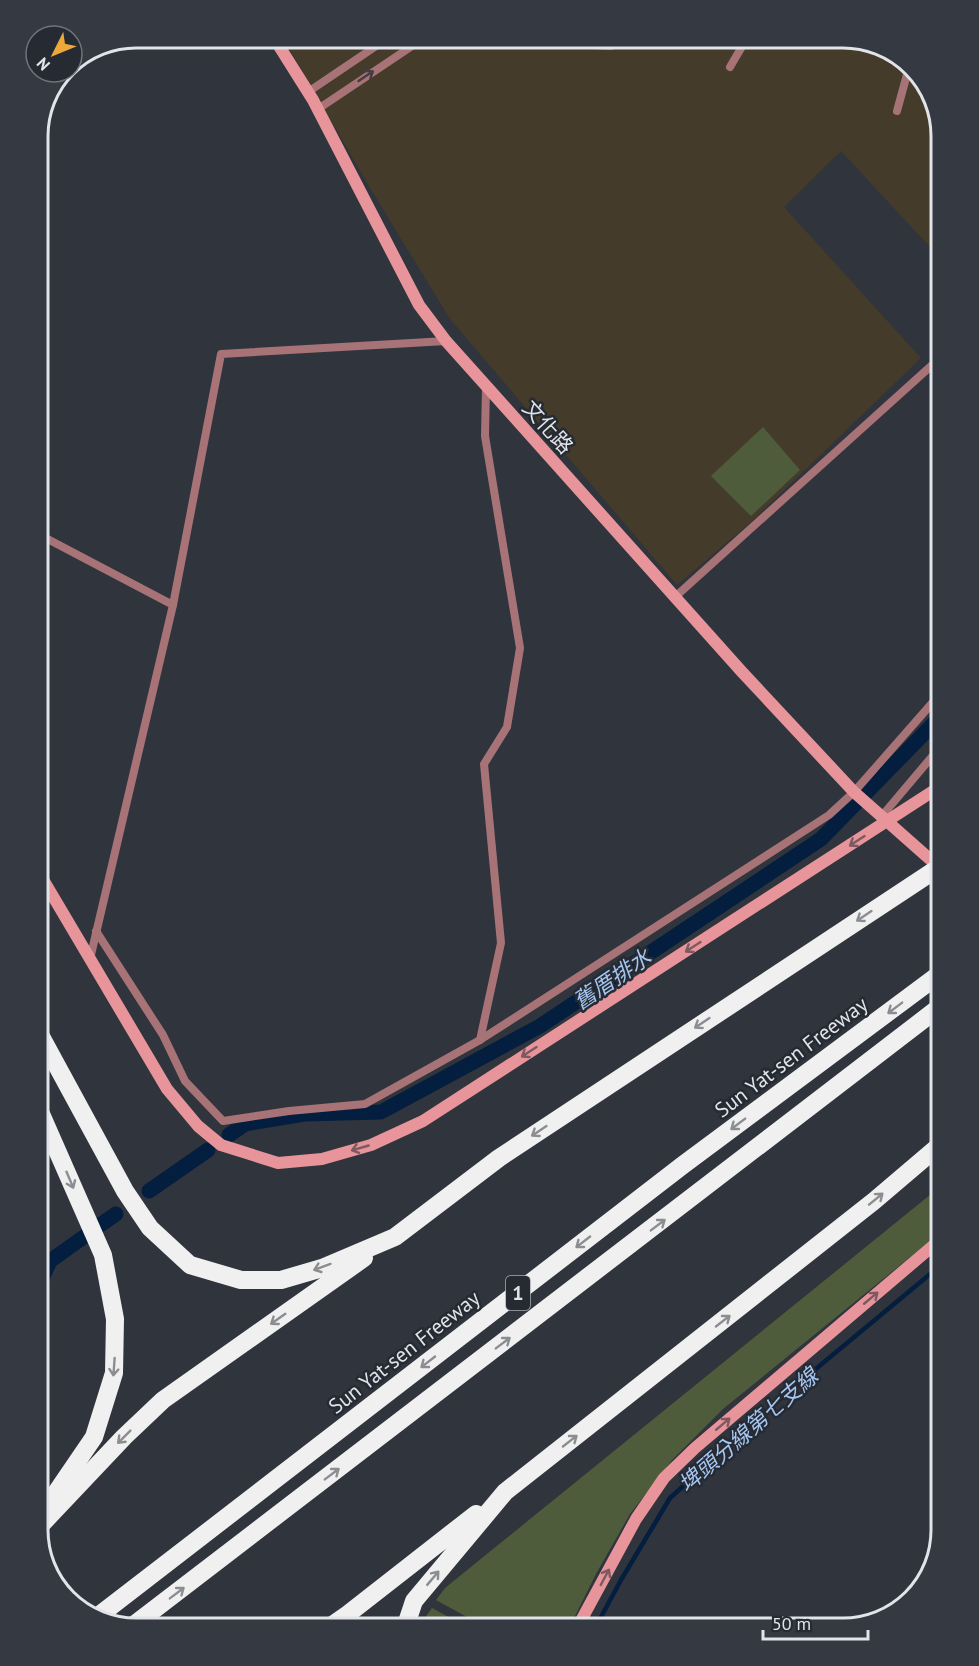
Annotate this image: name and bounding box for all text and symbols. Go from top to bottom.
north arrow [24,24,84,84]
text: N [32,54,54,75]
one-way arrow [358,70,375,83]
street label: 文化路 [517,395,579,459]
one-way arrow [849,835,866,847]
one-way arrow [856,910,873,922]
one-way arrow [685,941,702,953]
water label: 舊厝排水 [568,942,657,1015]
street label: Sun Yat-sen Freeway [709,991,873,1123]
one-way arrow [887,1002,903,1014]
one-way arrow [694,1017,710,1029]
one-way arrow [521,1047,538,1059]
one-way arrow [730,1118,746,1131]
one-way arrow [531,1125,548,1137]
one-way arrow [351,1143,370,1154]
one-way arrow [65,1170,77,1188]
one-way arrow [868,1192,883,1206]
one-way arrow [650,1218,666,1231]
one-way arrow [575,1236,591,1249]
one-way arrow [313,1263,332,1274]
road number: 1 [506,1276,530,1310]
street label: Sun Yat-sen Freeway [323,1284,485,1419]
one-way arrow [863,1291,878,1305]
one-way arrow [271,1313,287,1325]
one-way arrow [715,1314,731,1327]
one-way arrow [495,1337,511,1349]
one-way arrow [421,1355,437,1368]
one-way arrow [108,1356,119,1376]
water label: 埤頭分線第七支線 [672,1360,826,1498]
one-way arrow [715,1417,730,1431]
one-way arrow [116,1430,131,1445]
one-way arrow [562,1435,578,1448]
one-way arrow [323,1468,339,1481]
one-way arrow [599,1569,611,1586]
one-way arrow [426,1570,439,1586]
one-way arrow [169,1586,185,1599]
scale bar [763,1603,868,1641]
text: 50 m [772,1612,811,1635]

